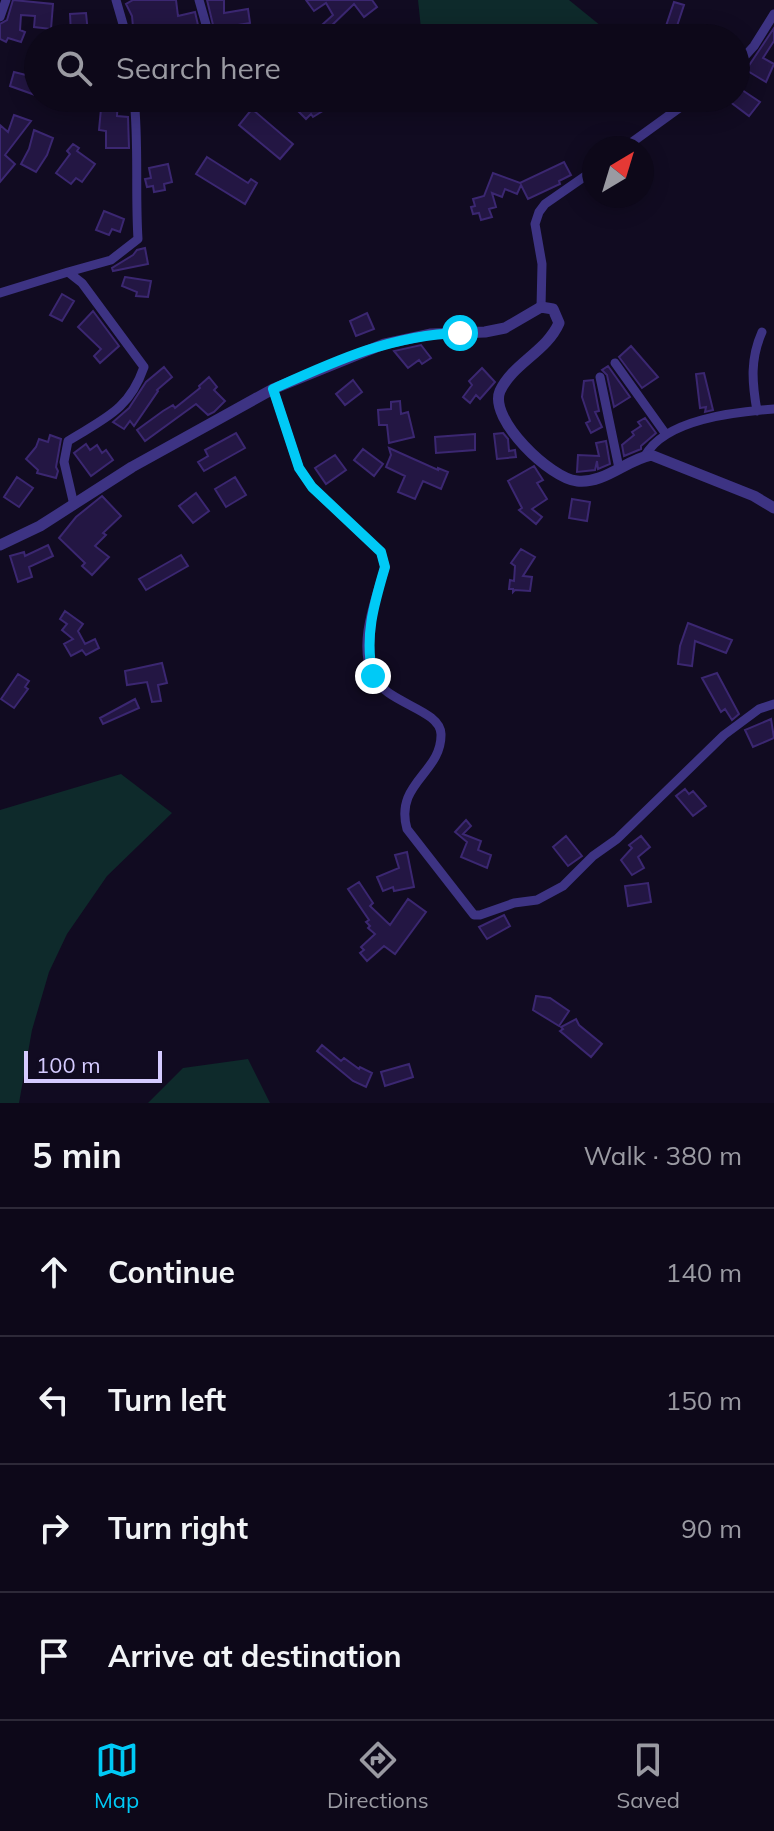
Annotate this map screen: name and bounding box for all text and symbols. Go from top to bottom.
search box [24,24,750,112]
icon: search [52,46,96,90]
text: Search here [116,49,281,87]
north arrow [582,136,654,208]
route start [442,315,478,351]
route end [355,658,391,694]
scale bar [24,1047,162,1083]
text: 100 m [36,1051,101,1079]
text: 5 min [32,1134,122,1177]
text: Walk · 380 m [583,1139,742,1172]
icon: ahead [32,1250,76,1294]
text: Continue [108,1253,235,1291]
text: 140 m [666,1256,742,1289]
icon: left [32,1378,76,1422]
text: Turn left [108,1381,226,1419]
text: 150 m [666,1384,742,1417]
icon: right [32,1506,76,1550]
text: Turn right [108,1509,248,1547]
text: 90 m [681,1512,742,1545]
icon: arrive [32,1634,76,1678]
text: Arrive at destination [108,1637,402,1675]
tab: Map [94,1738,139,1814]
tab: Directions [327,1738,429,1814]
tab: Saved [617,1738,680,1814]

